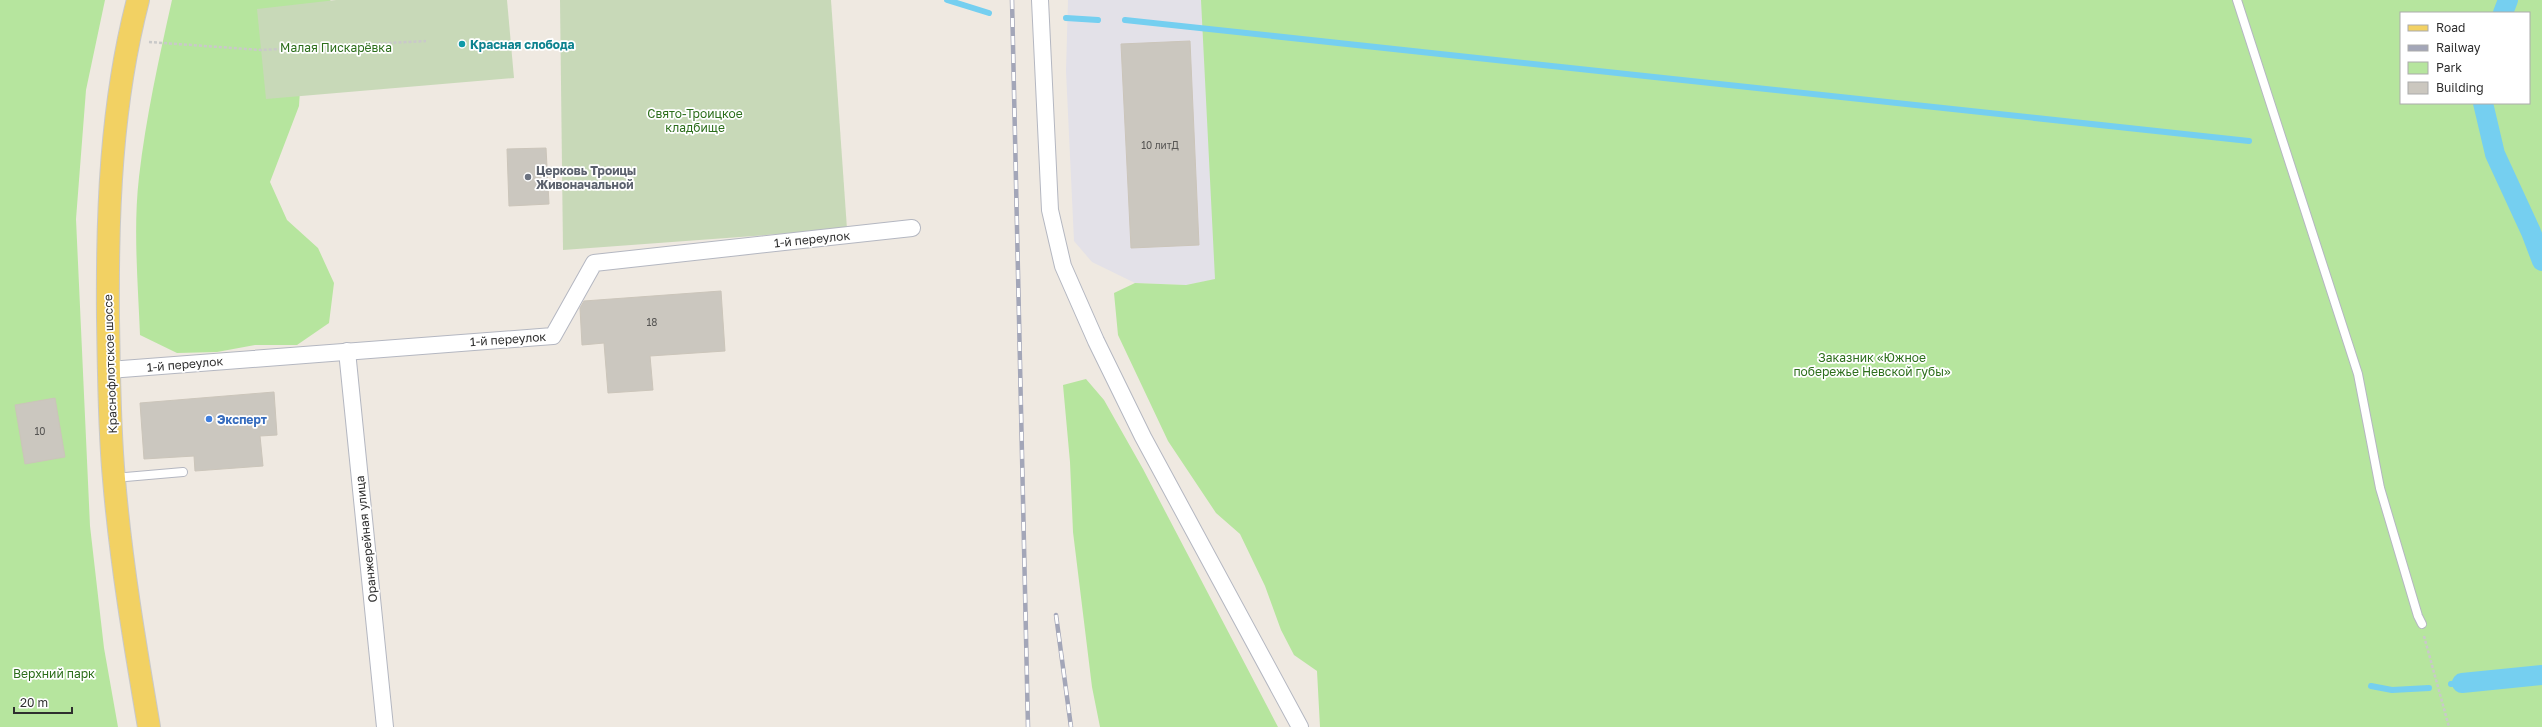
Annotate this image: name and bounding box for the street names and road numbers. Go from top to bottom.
street label: 1-й переулок [773,228,851,250]
street label: Краснофлотское шоссе [100,294,120,434]
street label: 1-й переулок [469,329,547,349]
street label: 1-й переулок [146,353,224,375]
street label: Оранжерейная улица [352,475,380,603]

